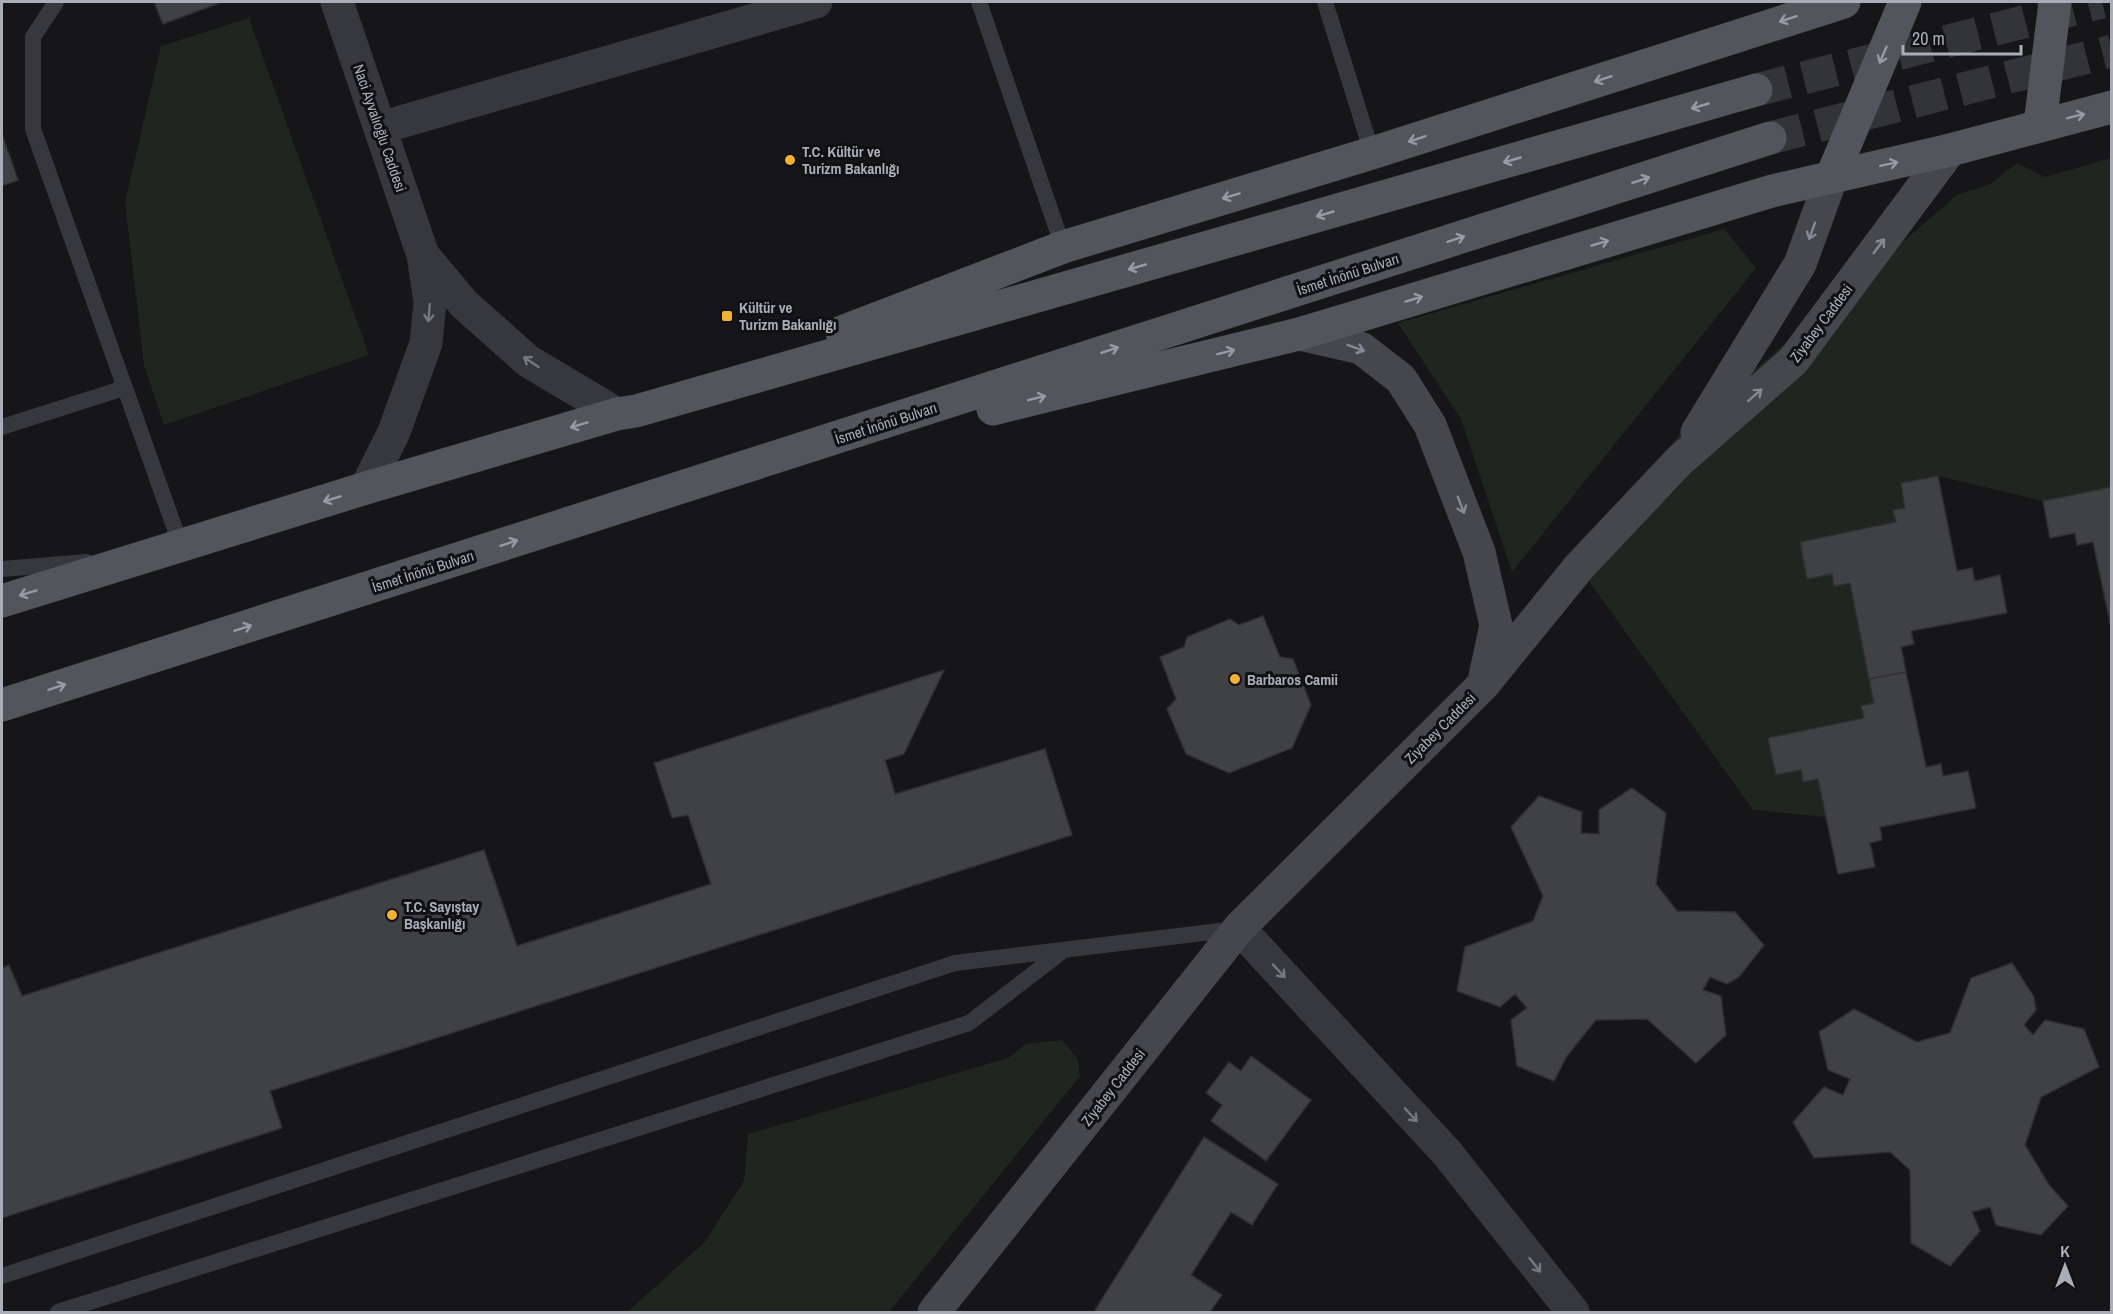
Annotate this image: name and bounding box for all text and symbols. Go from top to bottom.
one-way arrow [1779,15,1798,26]
scale bar [1903,18,2022,56]
text: 20 m [1912,26,1945,51]
one-way arrow [1877,46,1888,64]
street label: Naci Ayvalıoğlu Caddesi [348,61,412,195]
one-way arrow [1594,74,1613,85]
one-way arrow [1690,101,1709,112]
one-way arrow [2066,109,2085,121]
one-way arrow [1408,134,1427,145]
place label: T.C. Kültür ve Turizm Bakanlığı [802,141,900,179]
marker: T.C. Kültür ve Turizm Bakanlığı [783,153,797,167]
one-way arrow [1503,155,1522,166]
one-way arrow [1879,157,1898,169]
one-way arrow [1631,173,1650,184]
one-way arrow [1222,191,1241,202]
one-way arrow [1316,209,1335,220]
one-way arrow [1805,221,1816,240]
one-way arrow [1446,233,1465,244]
one-way arrow [1590,237,1609,248]
one-way arrow [1873,238,1885,254]
street label: İsmet İnönü Bulvarı [1294,248,1402,300]
one-way arrow [1128,262,1147,274]
street label: Ziyabey Caddesi [1785,280,1857,366]
one-way arrow [1404,293,1423,304]
place label: Kültür ve Turizm Bakanlığı [739,297,837,335]
one-way arrow [423,302,434,322]
marker: Kültür ve Turizm Bakanlığı [720,309,734,323]
one-way arrow [1100,344,1119,355]
one-way arrow [1346,344,1365,355]
one-way arrow [1216,345,1235,357]
one-way arrow [522,356,539,369]
one-way arrow [1747,388,1762,402]
one-way arrow [1027,392,1046,404]
street label: İsmet İnönü Bulvarı [832,397,940,449]
one-way arrow [570,420,589,431]
one-way arrow [323,494,342,505]
one-way arrow [1456,495,1467,513]
one-way arrow [499,537,518,548]
street label: İsmet İnönü Bulvarı [369,545,477,597]
one-way arrow [19,588,38,599]
one-way arrow [233,622,252,633]
place label: Barbaros Camii [1247,669,1338,690]
marker: Barbaros Camii [1228,672,1242,686]
one-way arrow [47,681,66,692]
street label: Ziyabey Caddesi [1400,688,1480,768]
place label: T.C. Sayıştay Başkanlığı [404,896,479,934]
marker: T.C. Sayıştay Başkanlığı [385,908,399,922]
one-way arrow [1272,964,1286,979]
street label: Ziyabey Caddesi [1076,1044,1150,1130]
one-way arrow [1404,1107,1418,1122]
north arrow [2035,1236,2095,1296]
text: K [2060,1240,2070,1262]
one-way arrow [1529,1256,1542,1272]

